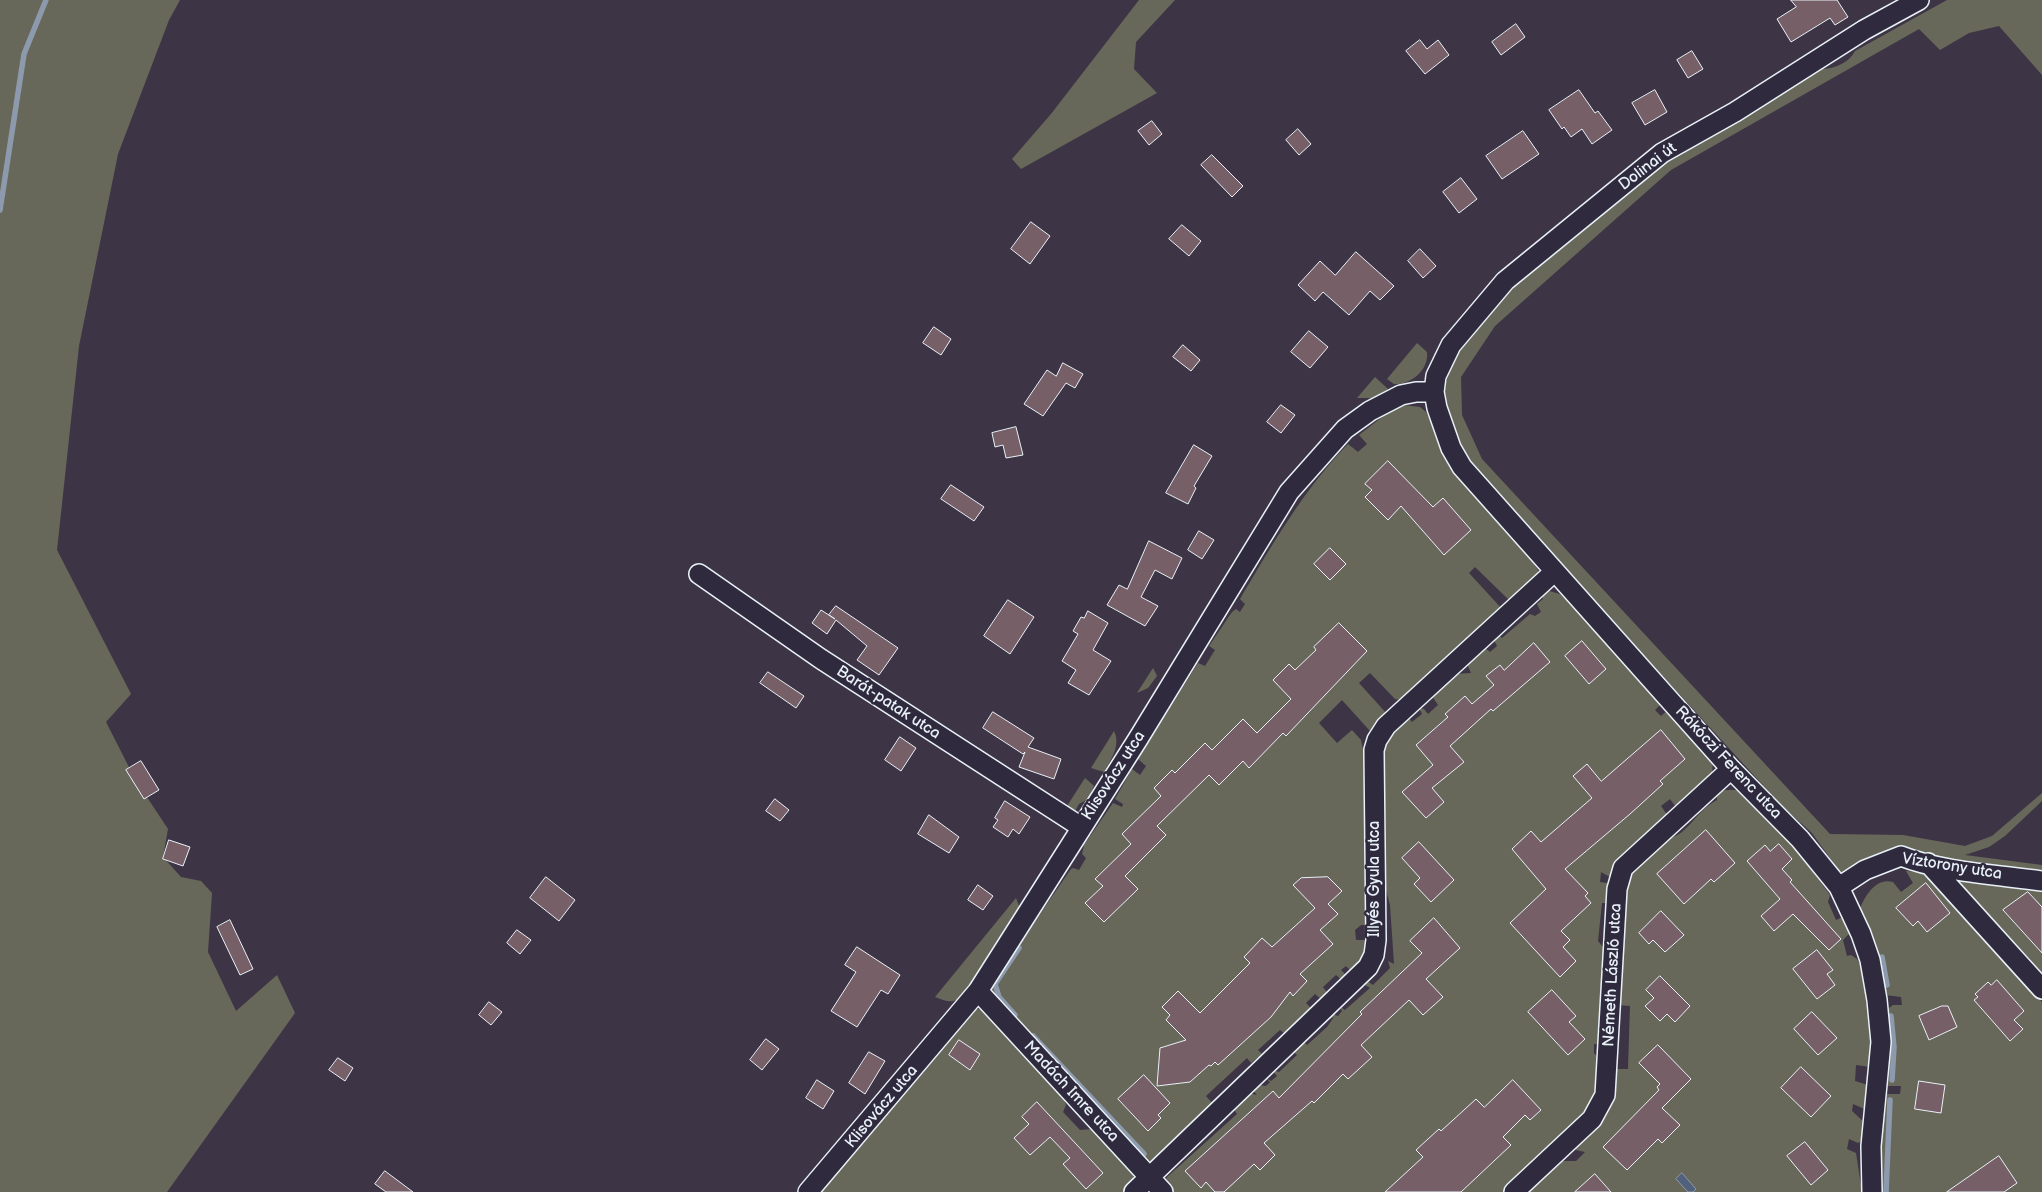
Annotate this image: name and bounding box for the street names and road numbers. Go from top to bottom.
street label: Dolinai út [1615,139,1681,195]
street label: Barát-patak utca [832,662,944,744]
street label: Rákóczi Ferenc utca [1671,702,1785,824]
street label: Klisovácz utca [1078,728,1150,824]
street label: Illyés Gyula utca [1365,821,1385,937]
street label: Víztorony utca [1901,850,2003,884]
street label: Németh László utca [1600,903,1626,1047]
street label: Madách Imre utca [1019,1037,1123,1147]
street label: Klisovácz utca [842,1062,922,1152]

